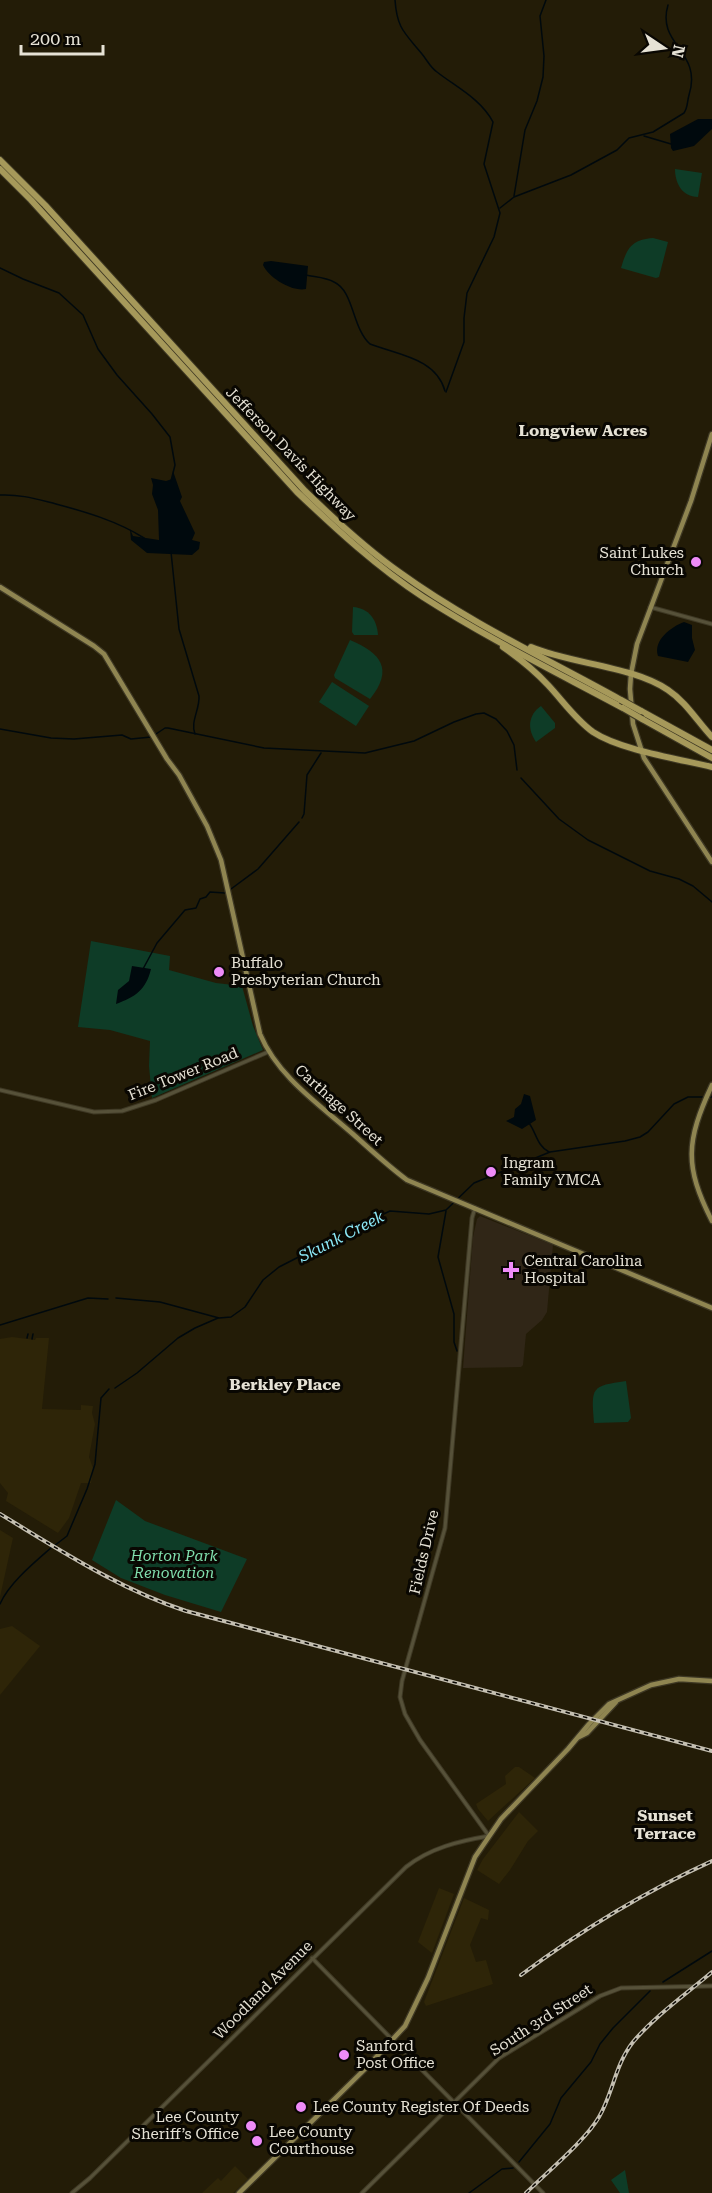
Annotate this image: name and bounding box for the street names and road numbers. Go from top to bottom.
street label: Jefferson Davis Highway [222,383,360,525]
street label: Fire Tower Road [125,1044,241,1104]
street label: Carthage Street [291,1061,387,1149]
street label: Fields Drive [406,1508,442,1596]
street label: Woodland Avenue [210,1937,316,2043]
street label: South 3rd Street [487,1980,596,2060]

